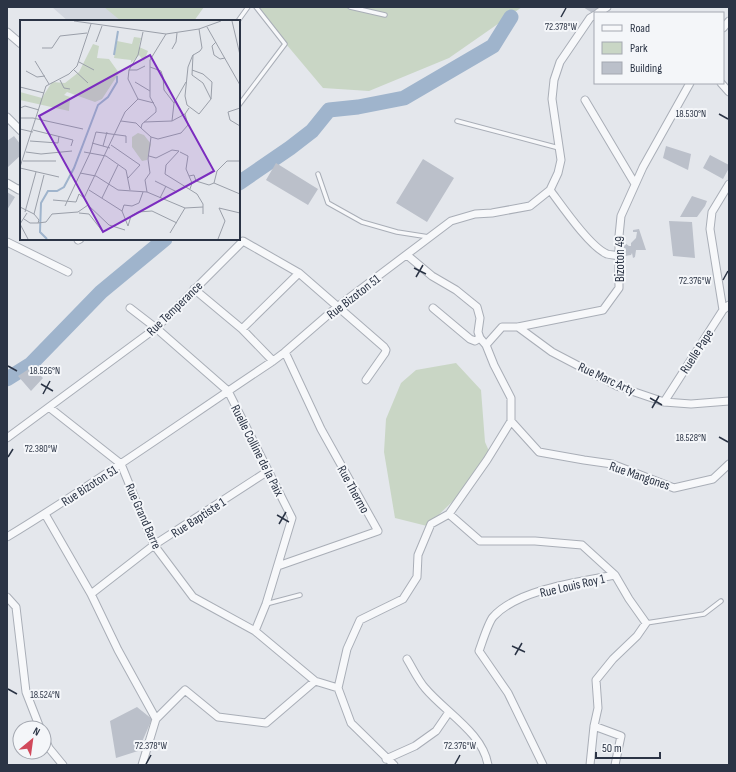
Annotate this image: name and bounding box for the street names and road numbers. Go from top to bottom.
street label: Bizoton 49 [612,236,628,282]
street label: Rue Bizoton 51 [324,271,384,323]
street label: Rue Temperance [143,278,206,339]
street label: Ruelle Pape [677,326,717,377]
street label: Rue Marc Arty [576,359,638,399]
street label: Ruelle Colline de la Paix [227,402,287,499]
street label: Rue Mangones [607,458,672,494]
street label: Rue Bizoton 51 [59,462,121,510]
street label: Rue Thermo [333,463,373,516]
street label: Rue Grand Barre [122,481,165,552]
street label: Rue Baptiste 1 [168,494,229,541]
street label: Rue Louis Roy 1 [538,571,607,601]

